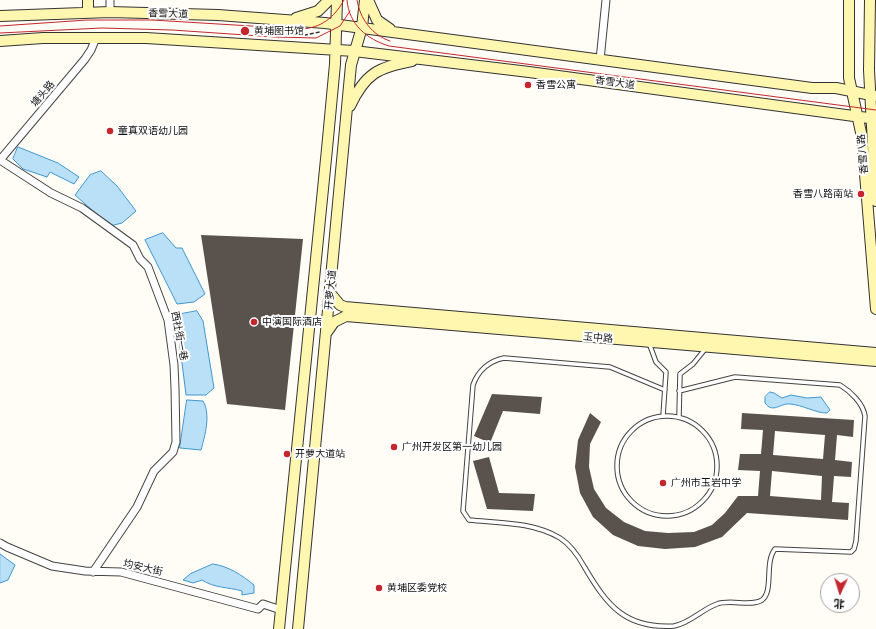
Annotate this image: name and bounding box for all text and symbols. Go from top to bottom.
street label: 香雪大道 [148,7,188,21]
marker: 黄埔图书馆 [239,25,251,37]
place label: 黄埔图书馆 [254,25,304,37]
street label: 香雪大道 [594,74,636,92]
street label: 塘头路 [29,79,57,109]
place label: 香雪公寓 [536,79,576,91]
marker: 香雪公寓 [523,80,533,90]
place label: 童真双语幼儿园 [118,125,188,137]
marker: 童真双语幼儿园 [105,126,115,136]
street label: 香雪八路 [855,134,871,174]
place label: 香雪八路南站 [793,188,853,200]
marker: 香雪八路南站 [856,189,866,199]
street label: 开萝大道 [323,269,339,311]
street label: 西社街一巷 [168,310,190,362]
place label: 中演国际酒店 [262,316,322,328]
marker: 中演国际酒店 [249,317,259,327]
street label: 玉中路 [583,331,613,345]
place label: 广州开发区第一幼儿园 [402,441,502,453]
marker: 广州开发区第一幼儿园 [389,442,399,452]
place label: 开萝大道站 [295,448,345,460]
marker: 开萝大道站 [282,449,292,459]
place label: 广州市玉岩中学 [671,477,741,489]
marker: 广州市玉岩中学 [658,478,668,488]
street label: 均安大街 [122,558,164,578]
north arrow [820,573,860,613]
place label: 黄埔区委党校 [387,582,447,594]
marker: 黄埔区委党校 [374,583,384,593]
text: 北 [833,597,845,612]

